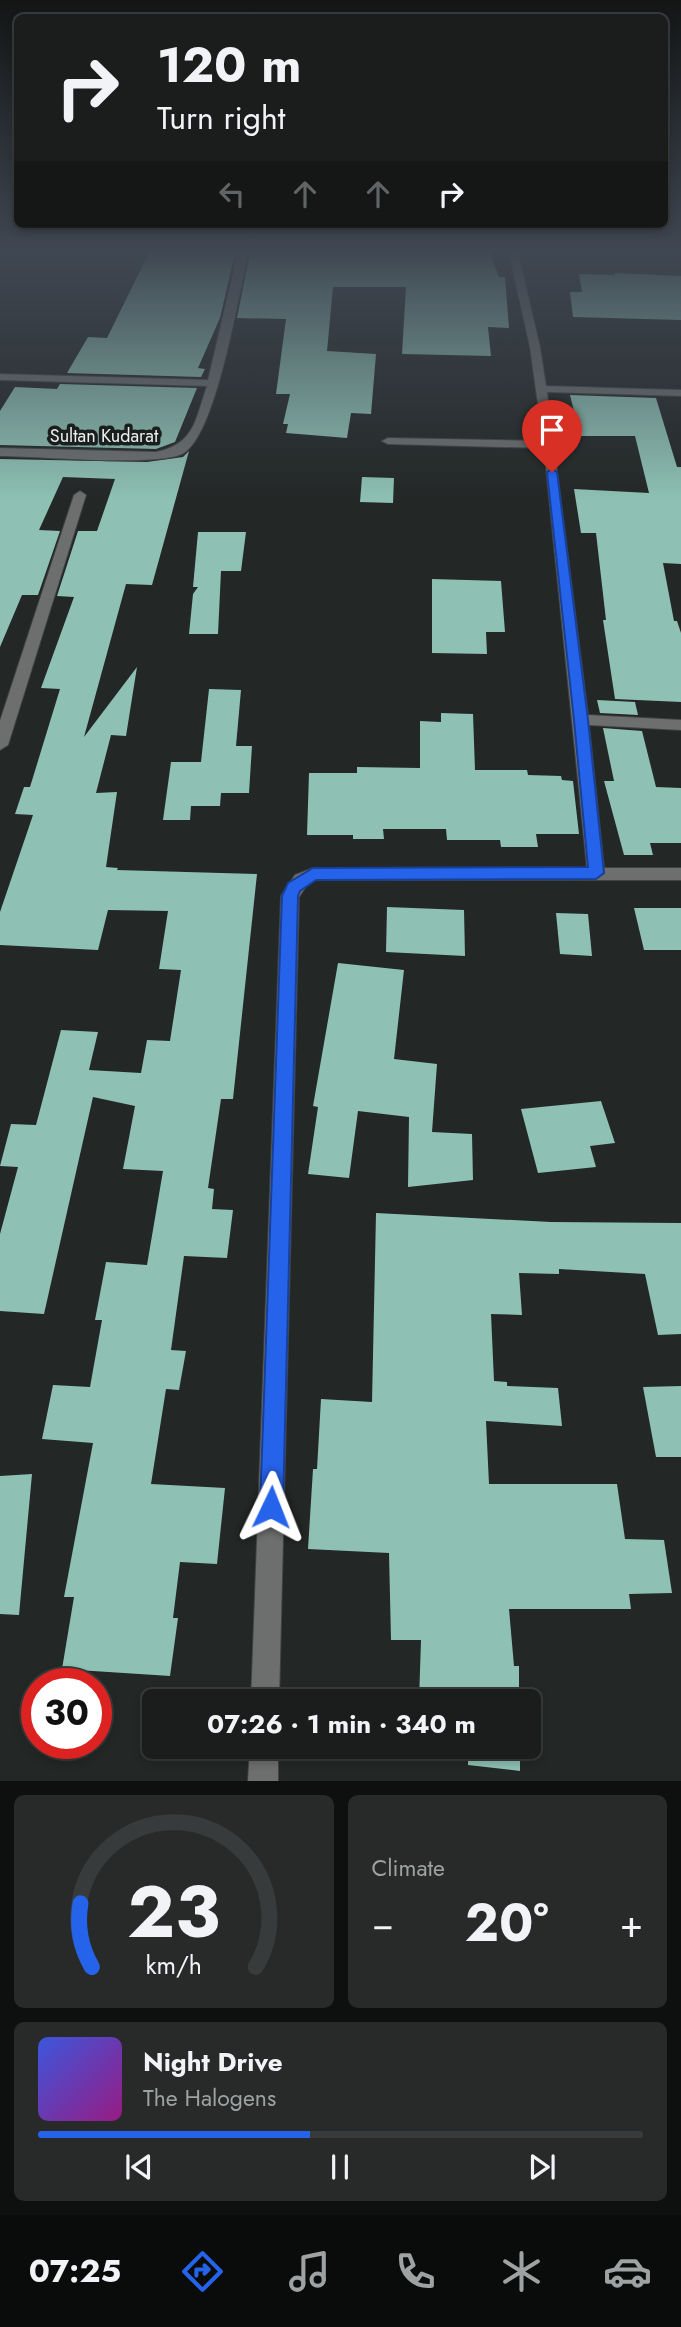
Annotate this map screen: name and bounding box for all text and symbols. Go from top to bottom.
text: 120 m [157,30,301,100]
icon: right [42,42,133,133]
text: Turn right [157,95,286,141]
icon: left [213,175,251,213]
icon: ahead [286,175,324,213]
icon: ahead [359,175,397,213]
icon: right [432,175,470,213]
pin [522,400,582,472]
icon: arrive [533,411,571,449]
street label: Sultan Kudarat [50,423,159,449]
position arrow [234,1470,308,1544]
speed limit sign: 30 [21,1668,112,1759]
text: 07:26 · 1 min · 340 m [207,1705,476,1743]
text: Climate [372,1851,445,1885]
text: 23 [127,1860,220,1965]
text: 20° [465,1885,549,1961]
text: − [372,1896,394,1951]
text: + [620,1896,643,1951]
text: km/h [145,1947,202,1983]
text: Night Drive [143,2043,283,2081]
text: The Halogens [143,2081,276,2115]
icon: previous [120,2148,158,2186]
icon: pause [321,2148,359,2186]
icon: next [523,2148,561,2186]
icon: directions [178,2247,227,2296]
icon: music [285,2247,334,2296]
icon: phone [391,2247,440,2296]
icon: climate [497,2247,546,2296]
icon: car [603,2247,652,2296]
text: 07:25 [29,2248,121,2294]

